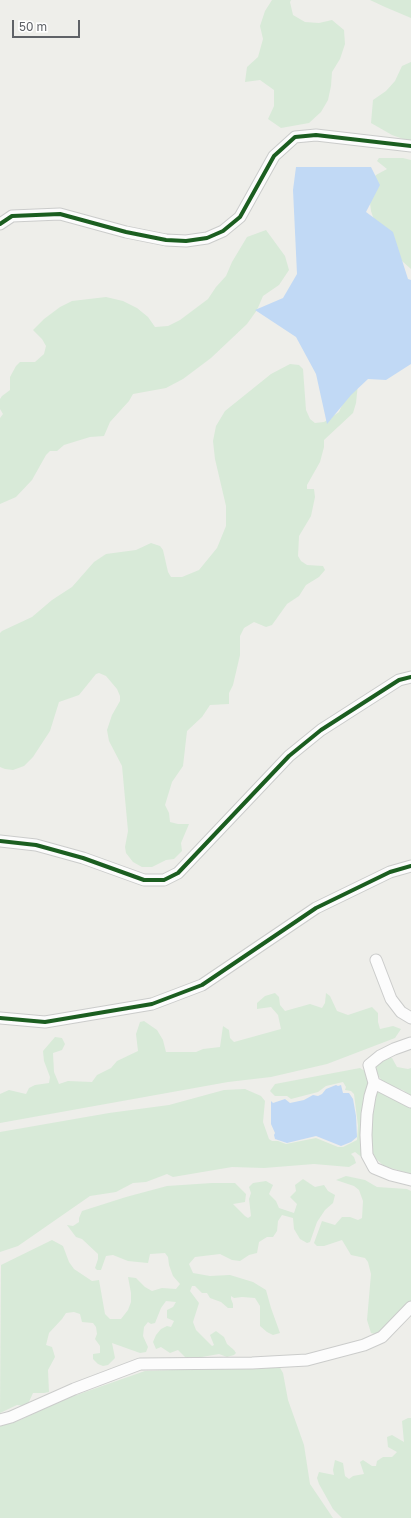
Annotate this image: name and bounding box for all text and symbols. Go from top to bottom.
scale bar [14,12,82,38]
text: 50 m [19,19,47,34]

